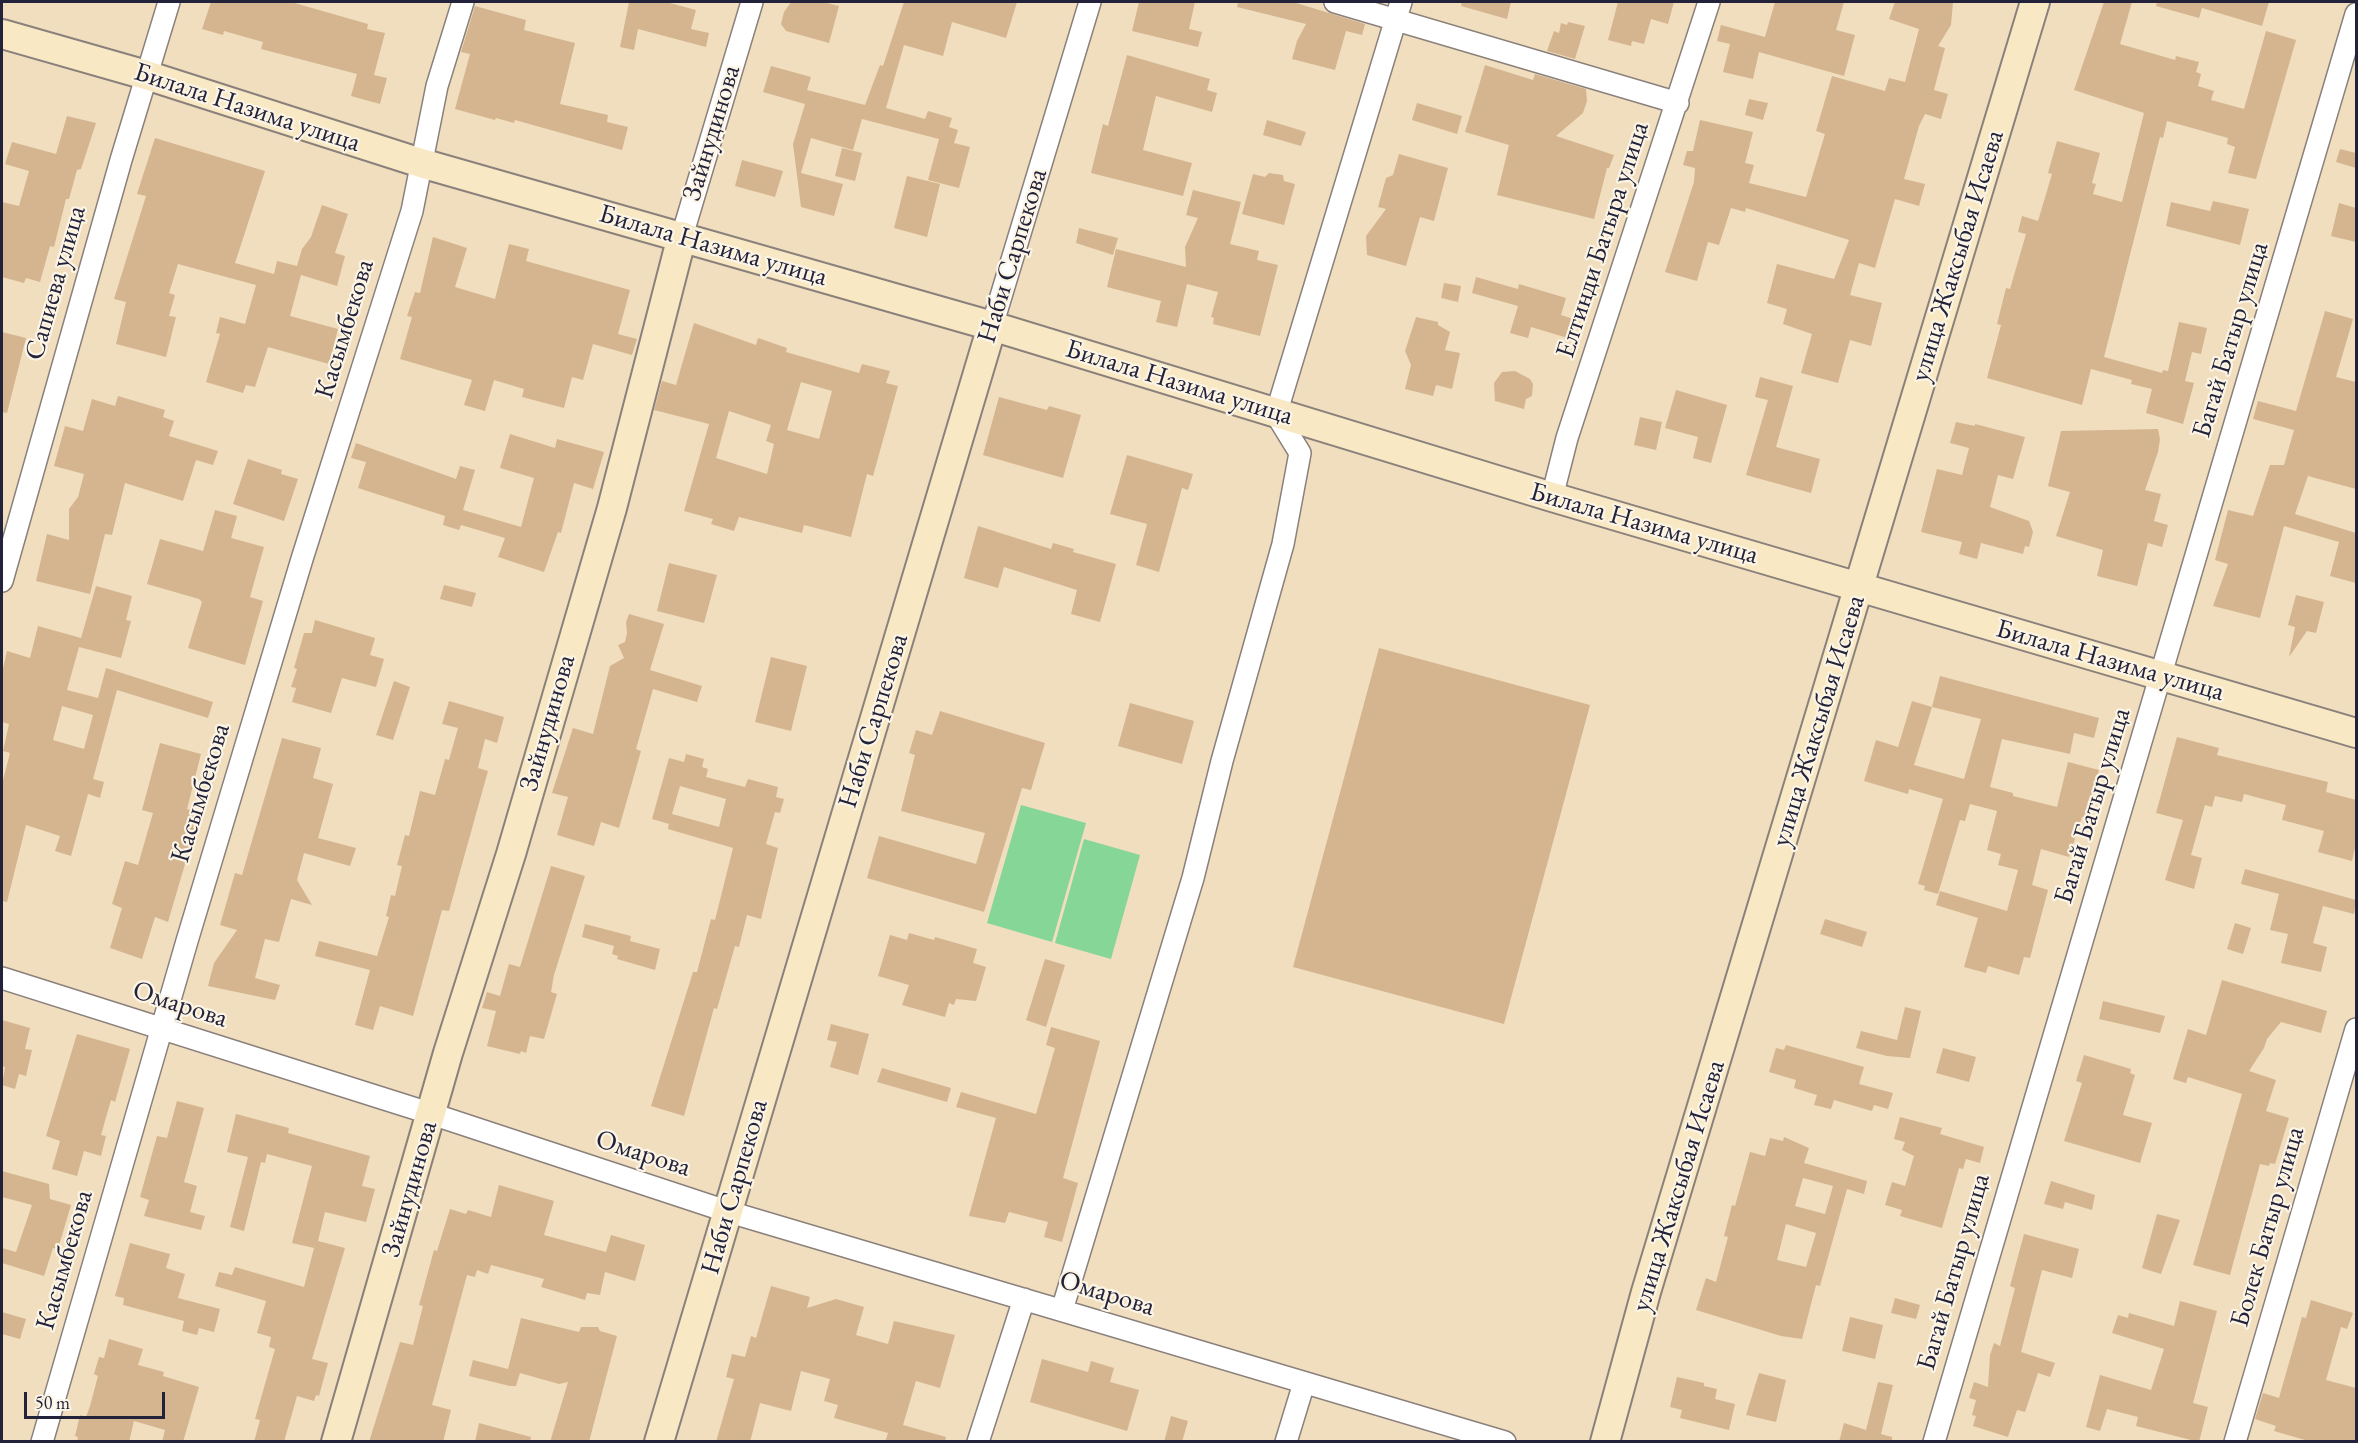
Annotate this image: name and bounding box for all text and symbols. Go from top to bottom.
street label: Билала Назима улица [130,56,364,160]
street label: Зайнудинова [676,61,748,205]
street label: Елтинди Батыра улица [1550,118,1656,362]
street label: улица Жаксыбая Исаева [1904,126,2012,386]
street label: Наби Сарпекова [971,165,1055,347]
street label: Билала Назима улица [595,198,831,294]
street label: Сапиева улица [19,202,93,364]
street label: Багай Батыр улица [2186,238,2276,442]
street label: Касымбекова [308,255,382,403]
street label: Билала Назима улица [1061,333,1297,433]
street label: Билала Назима улица [1526,476,1762,572]
street label: улица Жаксыбая Исаева [1765,591,1873,851]
street label: Билала Назима улица [1992,613,2228,709]
street label: Наби Сарпекова [832,630,916,812]
street label: Зайнудинова [513,651,583,795]
street label: Багай Батыр улица [2048,704,2138,908]
street label: Касымбекова [164,719,238,867]
street label: Омарова [128,974,232,1036]
street label: улица Жаксыбая Исаева [1625,1056,1733,1316]
street label: Наби Сарпекова [695,1096,775,1278]
street label: Зайнудинова [375,1117,445,1261]
street label: Омарова [591,1123,695,1185]
street label: Болек Батыр улица [2224,1123,2312,1331]
street label: Багай Батыр улица [1910,1170,1998,1374]
street label: Касымбекова [30,1186,100,1334]
street label: Омарова [1055,1264,1159,1324]
scale bar [27,1380,168,1418]
text: 50 m [35,1391,70,1414]

